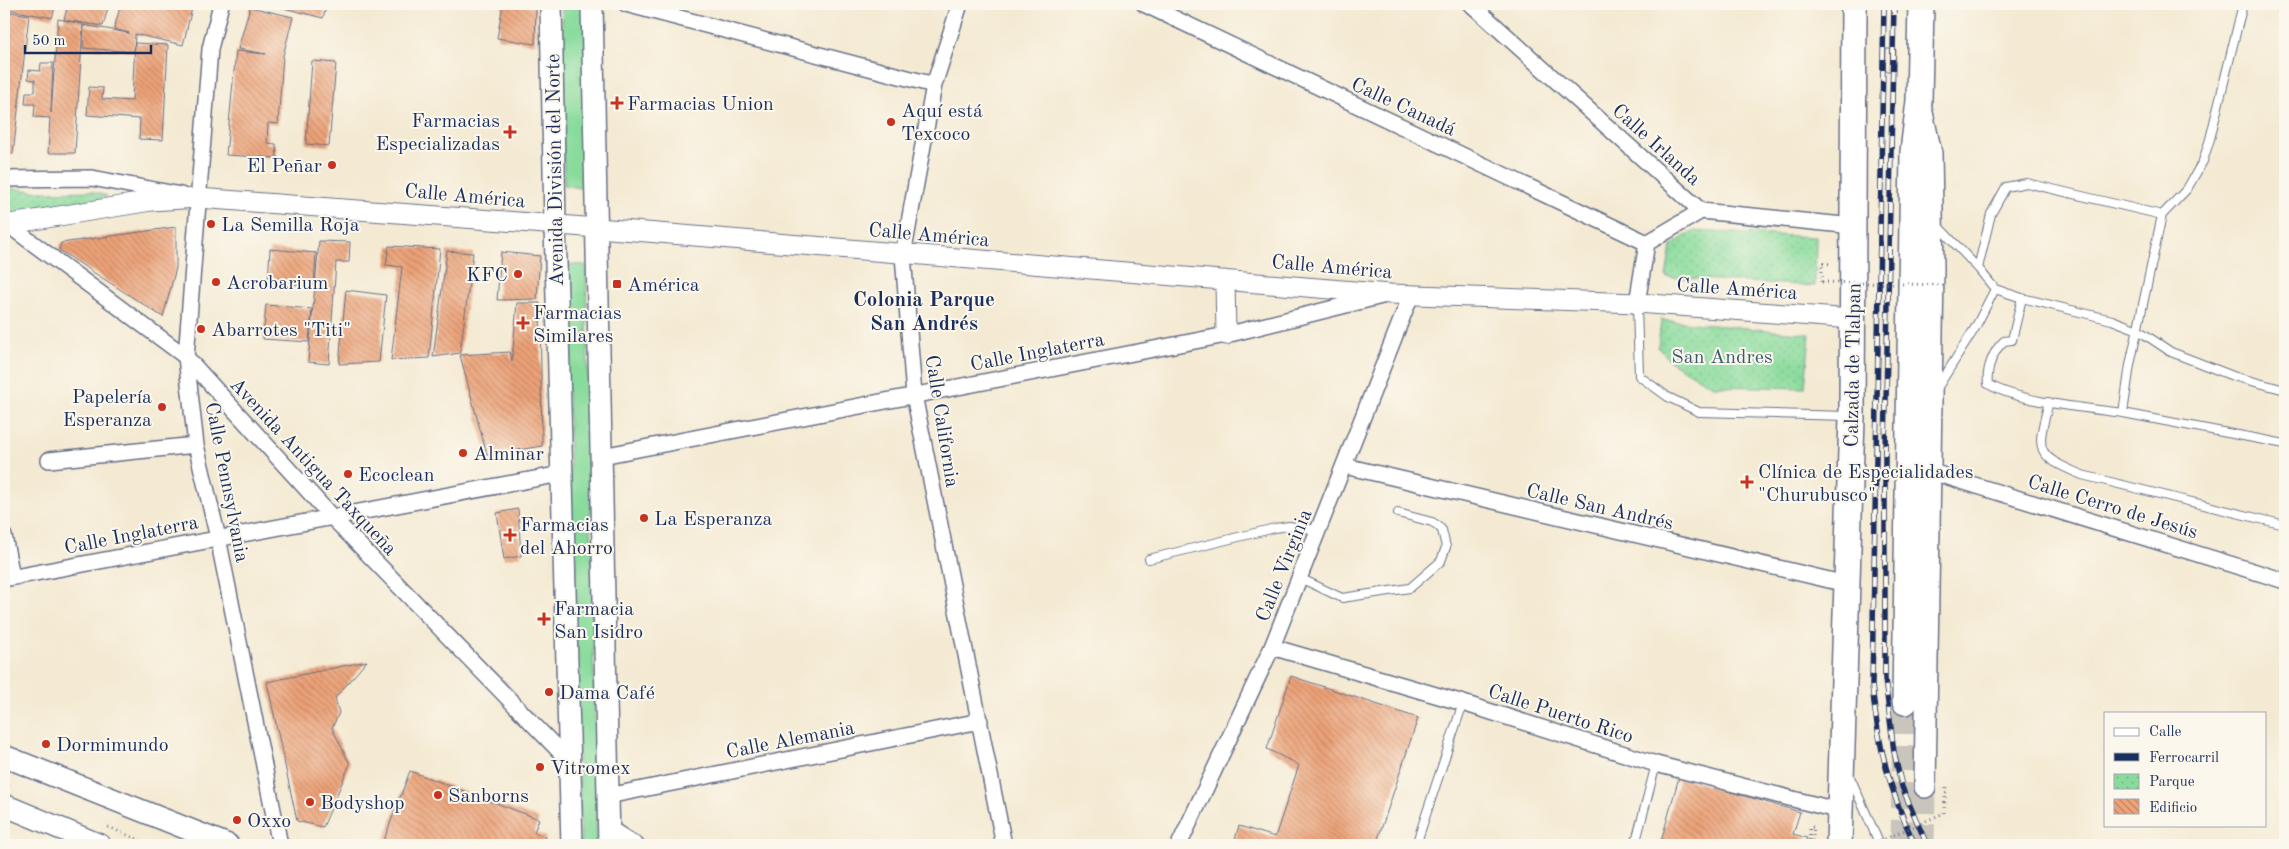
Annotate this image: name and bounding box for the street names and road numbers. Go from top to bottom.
street label: Avenida División del Norte [544,53,568,286]
street label: Calle Canadá [1348,75,1459,141]
street label: Calle Irlanda [1608,101,1704,190]
street label: Calle América [403,182,526,212]
street label: Calle América [867,221,990,251]
street label: Calle América [1270,253,1393,283]
street label: Calle América [1676,276,1798,304]
street label: Calzada de Tlalpan [1843,282,1865,447]
street label: Calle Inglaterra [969,330,1106,376]
street label: Calle California [921,354,961,489]
street label: Avenida Antigua Taxqueña [225,375,400,560]
street label: Calle Pennsylvania [201,401,251,564]
street label: Calle Cerro de Jesús [2025,473,2200,543]
street label: Calle San Andrés [1524,481,1675,535]
street label: Calle Virginia [1253,507,1317,625]
street label: Calle Inglaterra [63,513,200,559]
street label: Calle Puerto Rico [1485,682,1635,748]
street label: Calle Alemania [724,719,857,763]

